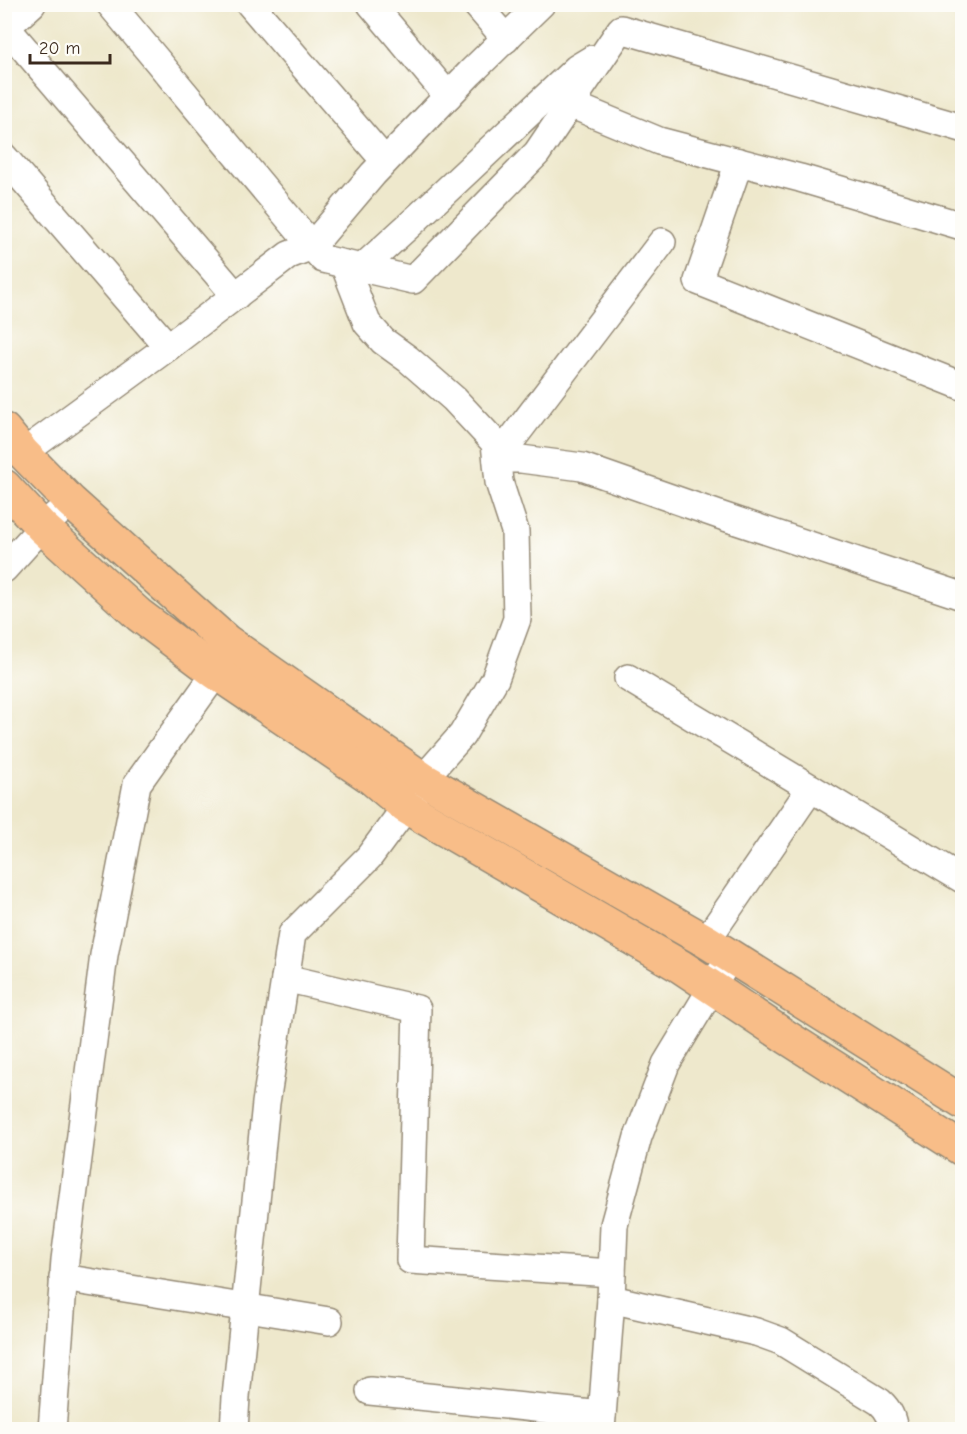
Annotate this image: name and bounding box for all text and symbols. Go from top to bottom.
scale bar [30,27,110,65]
text: 20 m [39,38,80,59]

